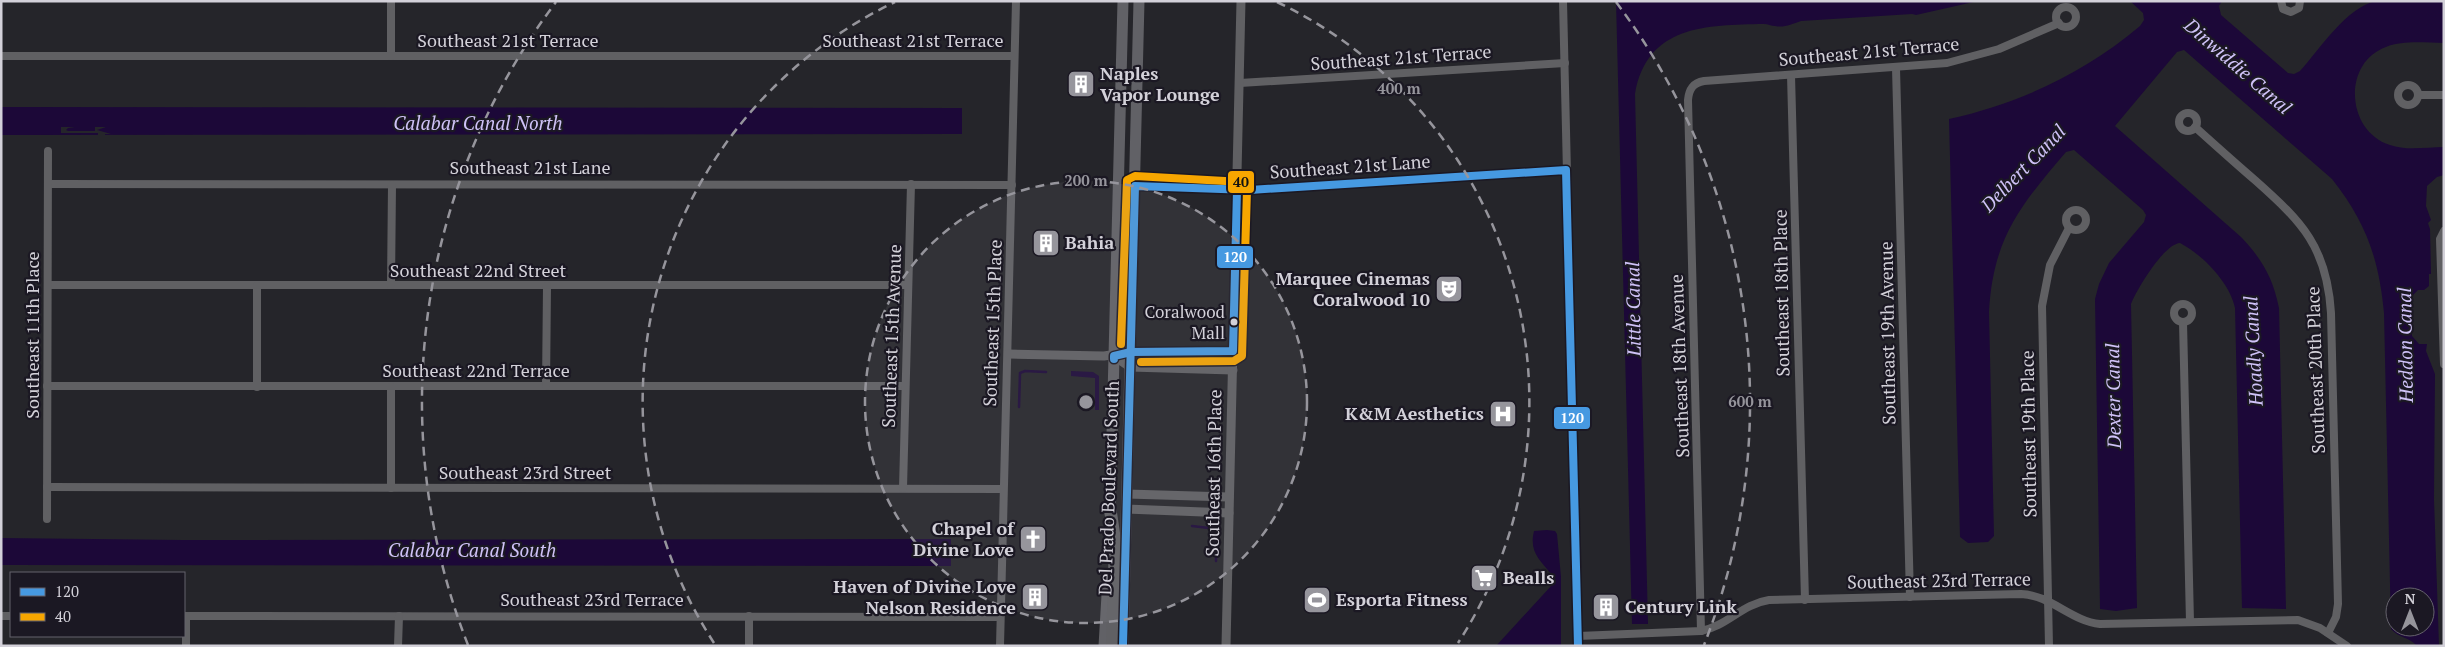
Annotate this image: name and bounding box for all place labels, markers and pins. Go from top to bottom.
place label: Naples Vapor Lounge [1100,61,1220,106]
building icon: Naples Vapor Lounge [1066,69,1096,99]
building icon: Bahia [1031,228,1061,258]
place label: Bahia [1065,230,1114,254]
place label: Marquee Cinemas Coralwood 10 [1276,266,1430,311]
theatre icon: Marquee Cinemas Coralwood 10 [1434,274,1464,304]
place label: Coralwood Mall [1144,300,1226,344]
marker: Coralwood Mall [1229,317,1239,327]
centre of rings [1077,393,1095,411]
hospital icon: K&M Aesthetics [1488,399,1518,429]
place label: K&M Aesthetics [1345,401,1484,425]
place label: Chapel of Divine Love [913,516,1015,561]
church icon: Chapel of Divine Love [1018,524,1048,554]
supermarket icon: Bealls [1469,563,1499,593]
place label: Bealls [1503,565,1554,589]
place label: Haven of Divine Love Nelson Residence [833,574,1016,619]
building icon: Haven of Divine Love Nelson Residence [1020,582,1050,612]
sports icon: Esporta Fitness [1302,585,1332,615]
place label: Esporta Fitness [1336,587,1468,611]
building icon: Century Link [1591,592,1621,622]
place label: Century Link [1625,594,1737,618]

